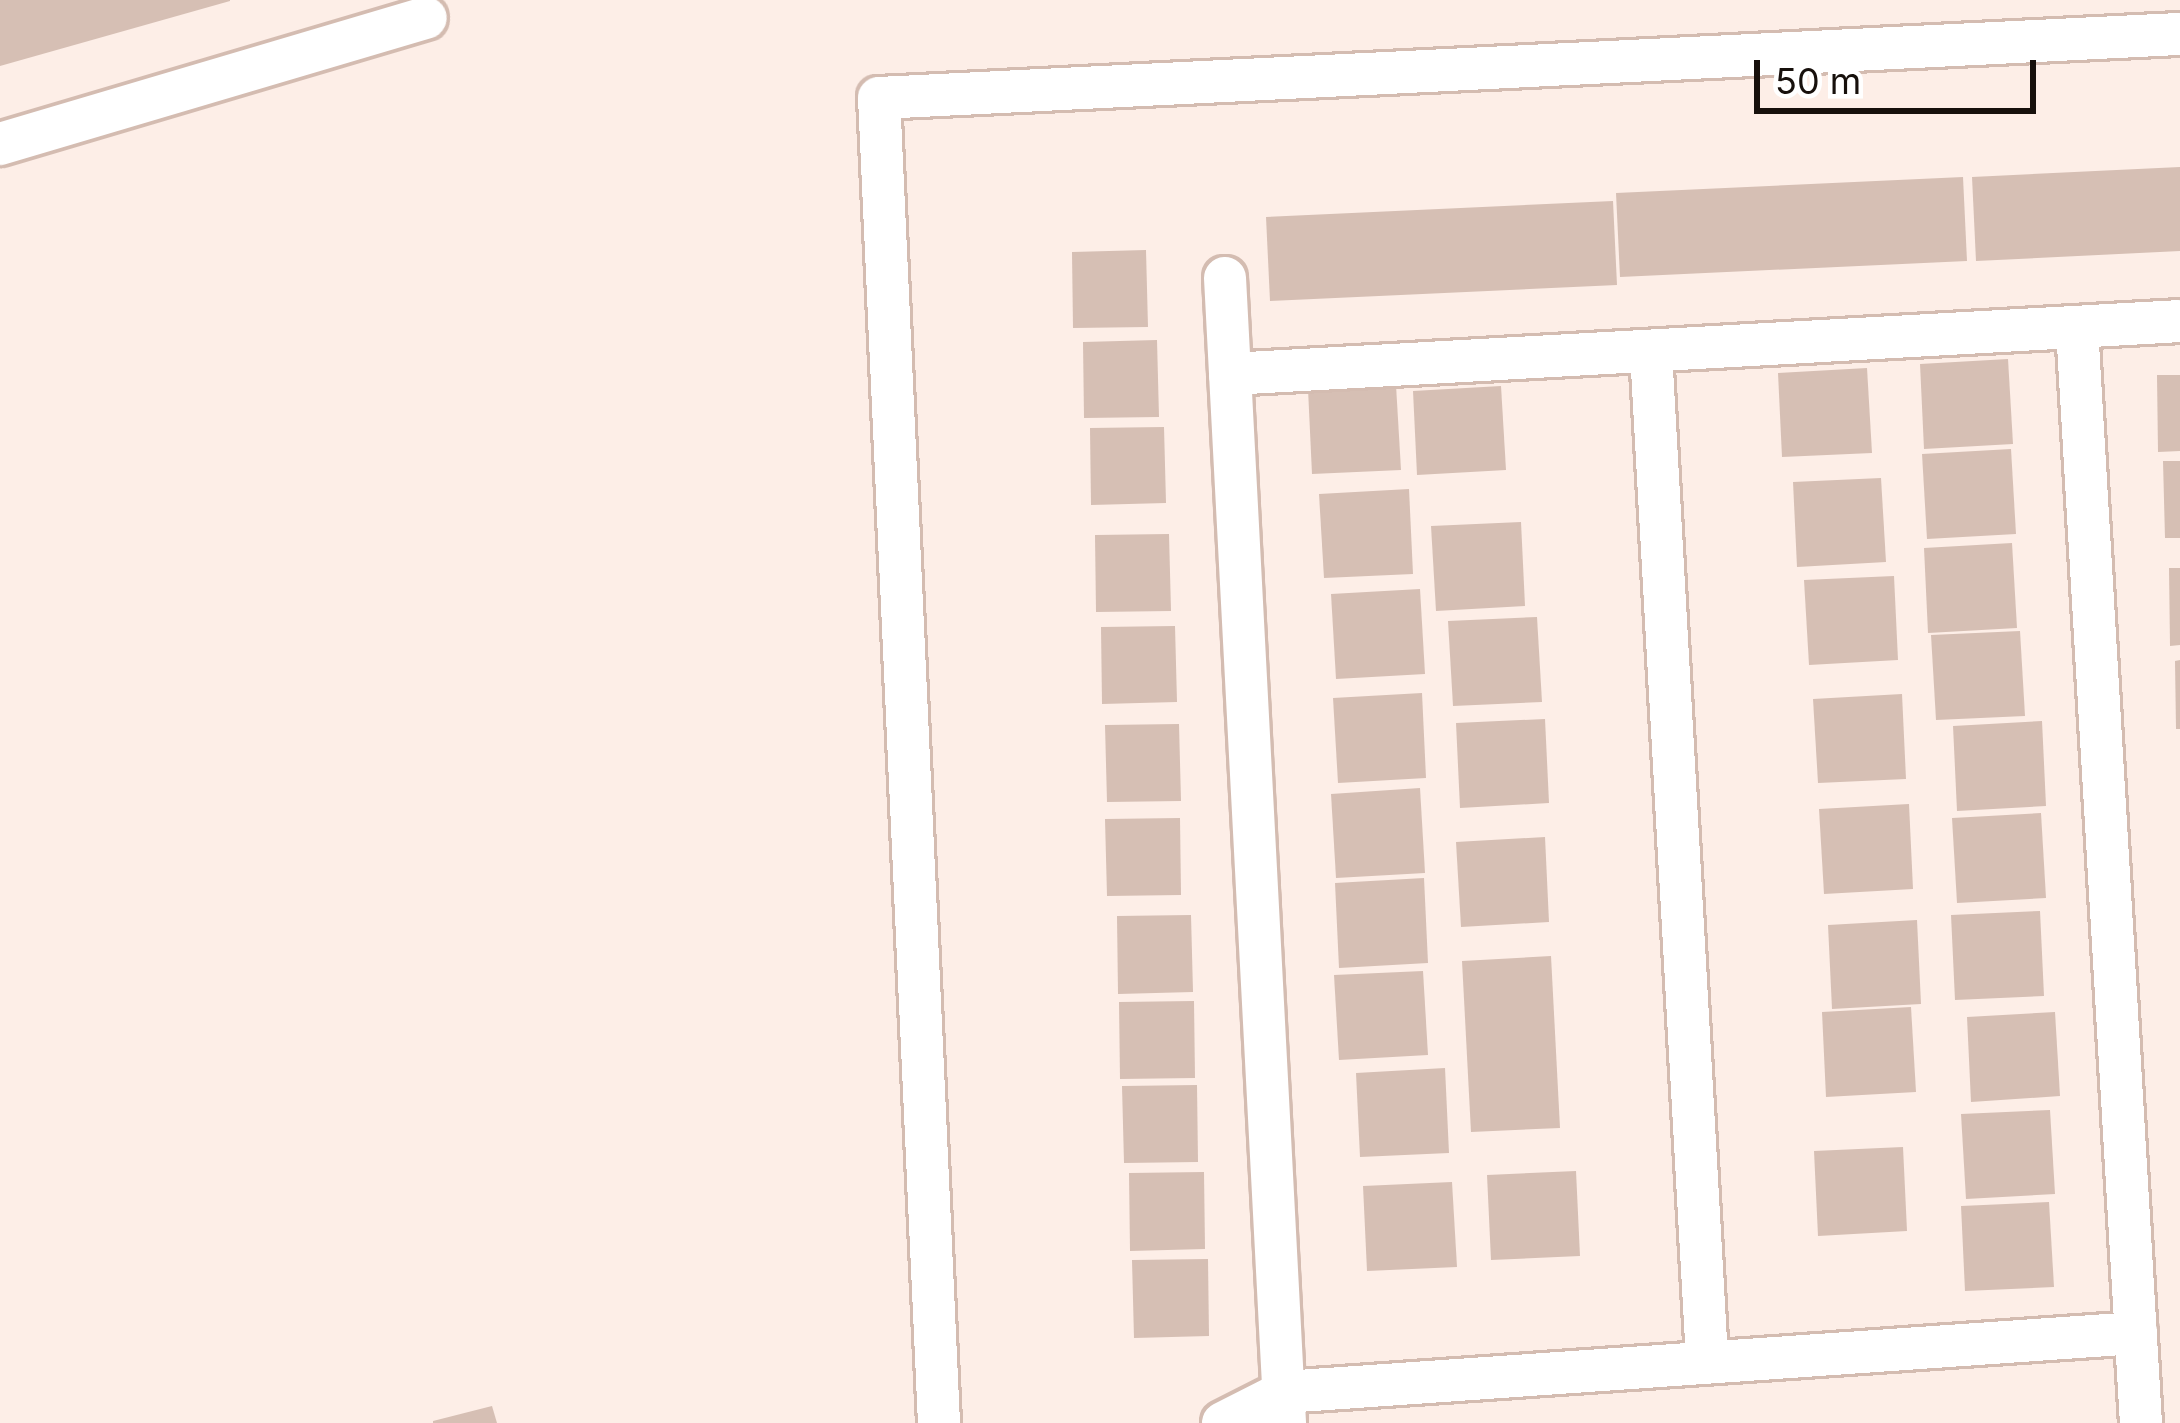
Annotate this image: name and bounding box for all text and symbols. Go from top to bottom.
scale bar [1760,36,2042,110]
text: 50 m [1775,59,1861,103]

